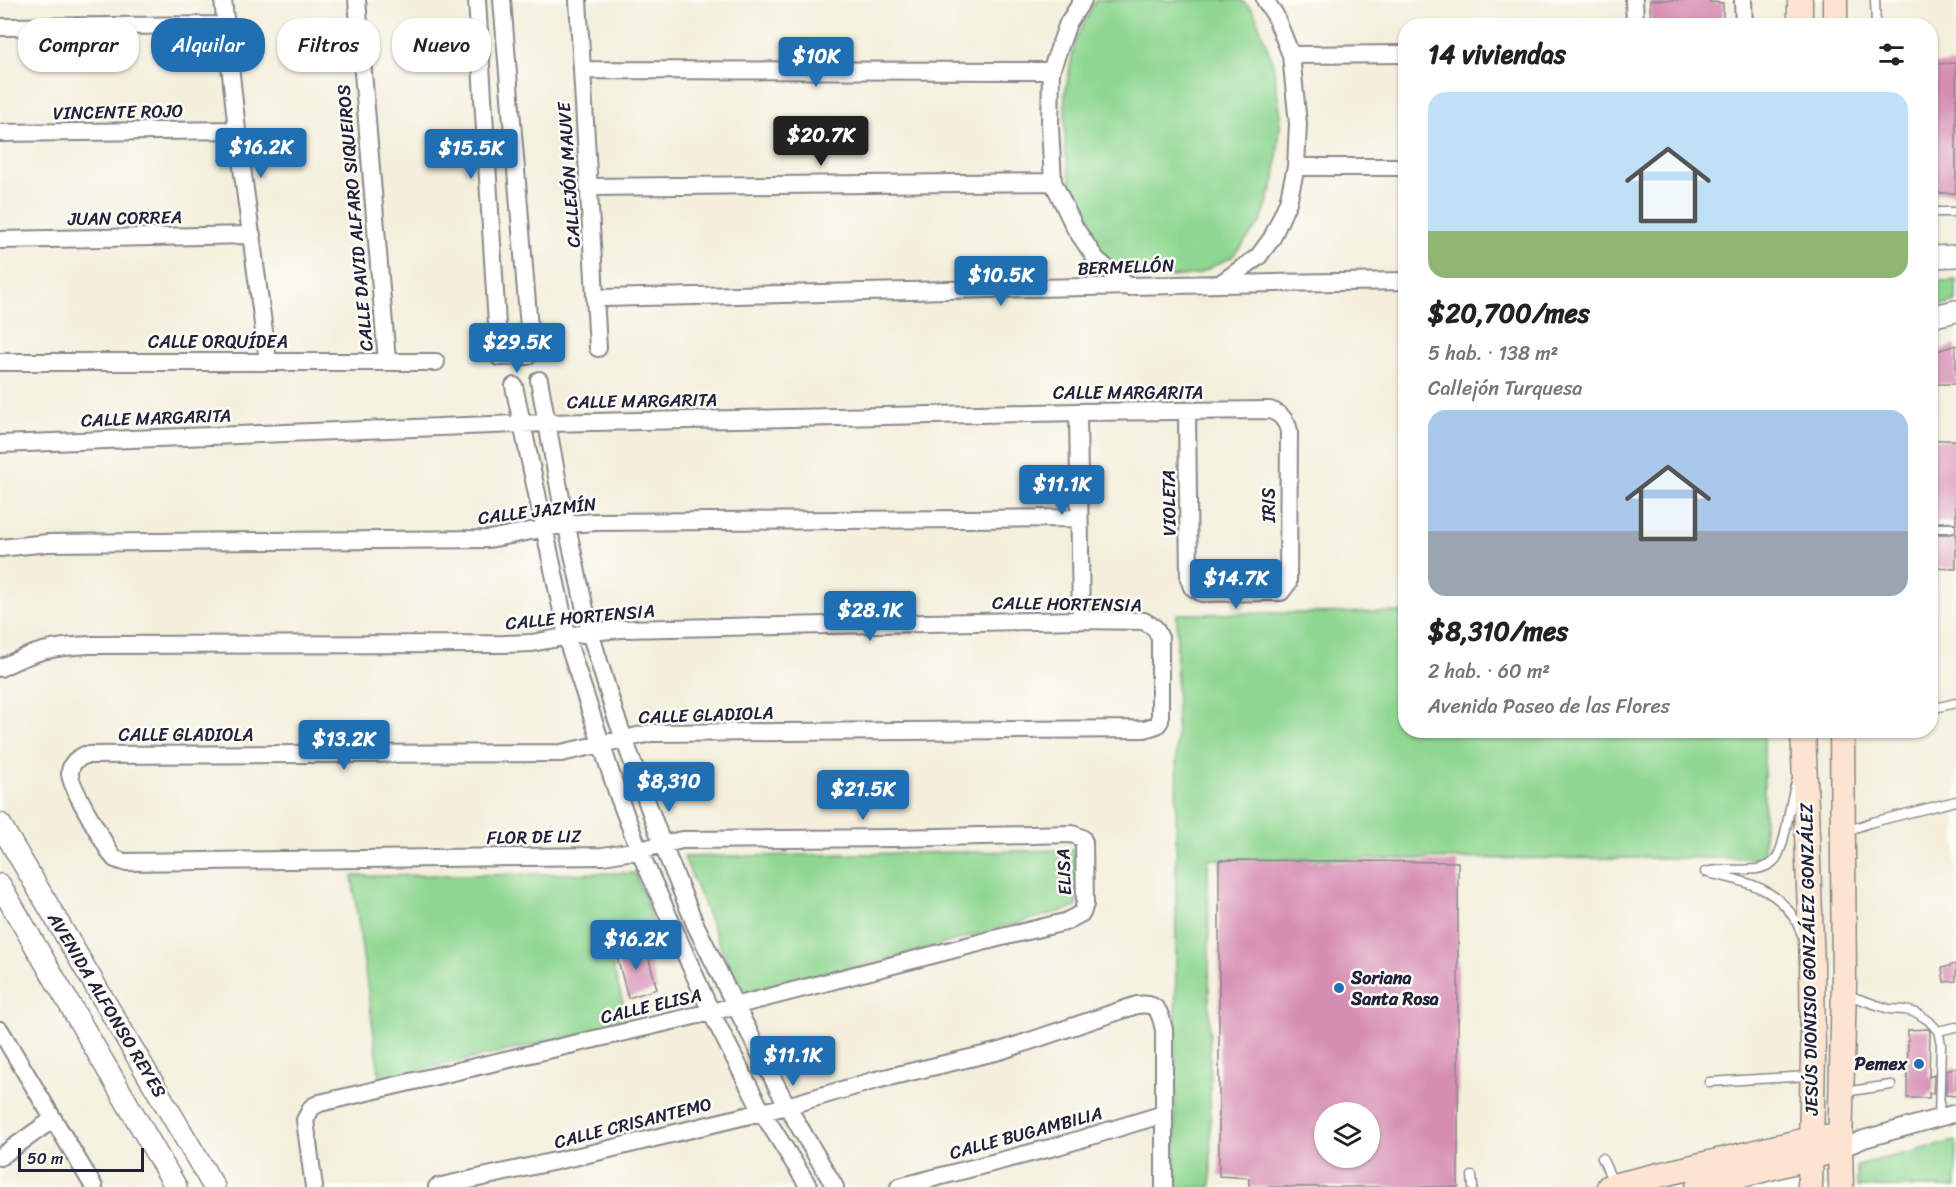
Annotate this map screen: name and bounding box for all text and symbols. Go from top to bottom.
chip: Comprar [18,18,139,72]
chip: Alquilar [151,18,265,72]
chip: Filtros [277,18,380,72]
chip: Nuevo [392,18,491,72]
text: 14 viviendas [1428,31,1566,77]
pin: $10K [780,37,852,88]
icon: filters [1875,38,1908,71]
text: $10K [793,39,839,74]
street label: CALLE DAVID ALFARO SIQUEIROS [327,83,383,353]
street label: VINCENTE ROJO [53,95,183,129]
street label: CALLEJÓN MAUVE [548,100,590,249]
pin: $20.7K [772,116,870,167]
text: $20.7K [787,118,855,153]
pin: $16.2K [212,128,310,179]
pin: $15.5K [422,129,520,180]
text: $16.2K [229,130,293,165]
text: $15.5K [439,131,503,166]
icon: home [1614,131,1722,239]
street label: JUAN CORREA [66,201,183,235]
street label: BERMELLÓN [1077,249,1175,285]
pin: $10.5K [952,256,1050,307]
text: $10.5K [968,258,1034,293]
text: $20,700/mes [1428,290,1590,336]
pin: $29.5K [468,323,566,374]
text: $29.5K [483,325,551,360]
street label: CALLE ORQUÍDEA [148,326,288,358]
text: 5 hab. · 138 m² [1428,336,1558,371]
text: Callejón Turquesa [1428,371,1582,406]
street label: CALLE MARGARITA [1053,377,1203,409]
street label: CALLE MARGARITA [567,384,717,418]
street label: CALLE MARGARITA [80,399,232,437]
icon: home [1614,449,1722,557]
pin: $11.1K [1013,465,1111,516]
text: $11.1K [1033,467,1091,502]
street label: VIOLETA [1152,470,1186,536]
street label: CALLE JAZMÍN [476,488,599,534]
street label: IRIS [1253,488,1285,523]
pin: $14.7K [1187,559,1285,610]
text: $14.7K [1204,561,1268,596]
street label: CALLE HORTENSIA [992,587,1142,621]
pin: $28.1K [821,591,919,642]
text: $28.1K [838,593,902,628]
street label: CALLE HORTENSIA [504,595,656,639]
text: $8,310/mes [1428,608,1568,654]
text: 2 hab. · 60 m² [1428,654,1550,689]
text: Avenida Paseo de las Flores [1428,689,1670,724]
street label: CALLE GLADIOLA [638,697,774,733]
street label: CALLE GLADIOLA [118,719,254,751]
pin: $13.2K [295,720,393,771]
text: $13.2K [313,722,375,757]
pin: $8,310 [620,762,718,813]
text: $8,310 [637,764,701,799]
pin: $21.5K [814,770,912,821]
text: $21.5K [831,772,895,807]
street label: JESÚS DIONISIO GONZÁLEZ GONZÁLEZ [1790,802,1828,1117]
street label: FLOR DE LIZ [486,820,582,854]
street label: ELISA [1047,848,1081,896]
street label: AVENIDA ALFONSO REYES [38,905,175,1104]
pin: $16.2K [587,920,685,971]
text: $16.2K [604,922,668,957]
place label: Soriana Santa Rosa [1350,962,1439,1015]
street label: CALLE ELISA [597,979,705,1033]
marker: Soriana Santa Rosa [1332,981,1346,995]
pin: $11.1K [744,1036,842,1087]
text: $11.1K [764,1038,822,1073]
place label: Pemex [1855,1048,1908,1080]
marker: Pemex [1912,1057,1926,1071]
street label: CALLE CRISANTEMO [551,1088,715,1158]
street label: CALLE BUGAMBILIA [946,1097,1106,1169]
map controls [1314,1102,1380,1168]
button: layers [1314,1102,1380,1168]
text: 50 m [27,1144,63,1173]
scale bar [18,1145,144,1172]

